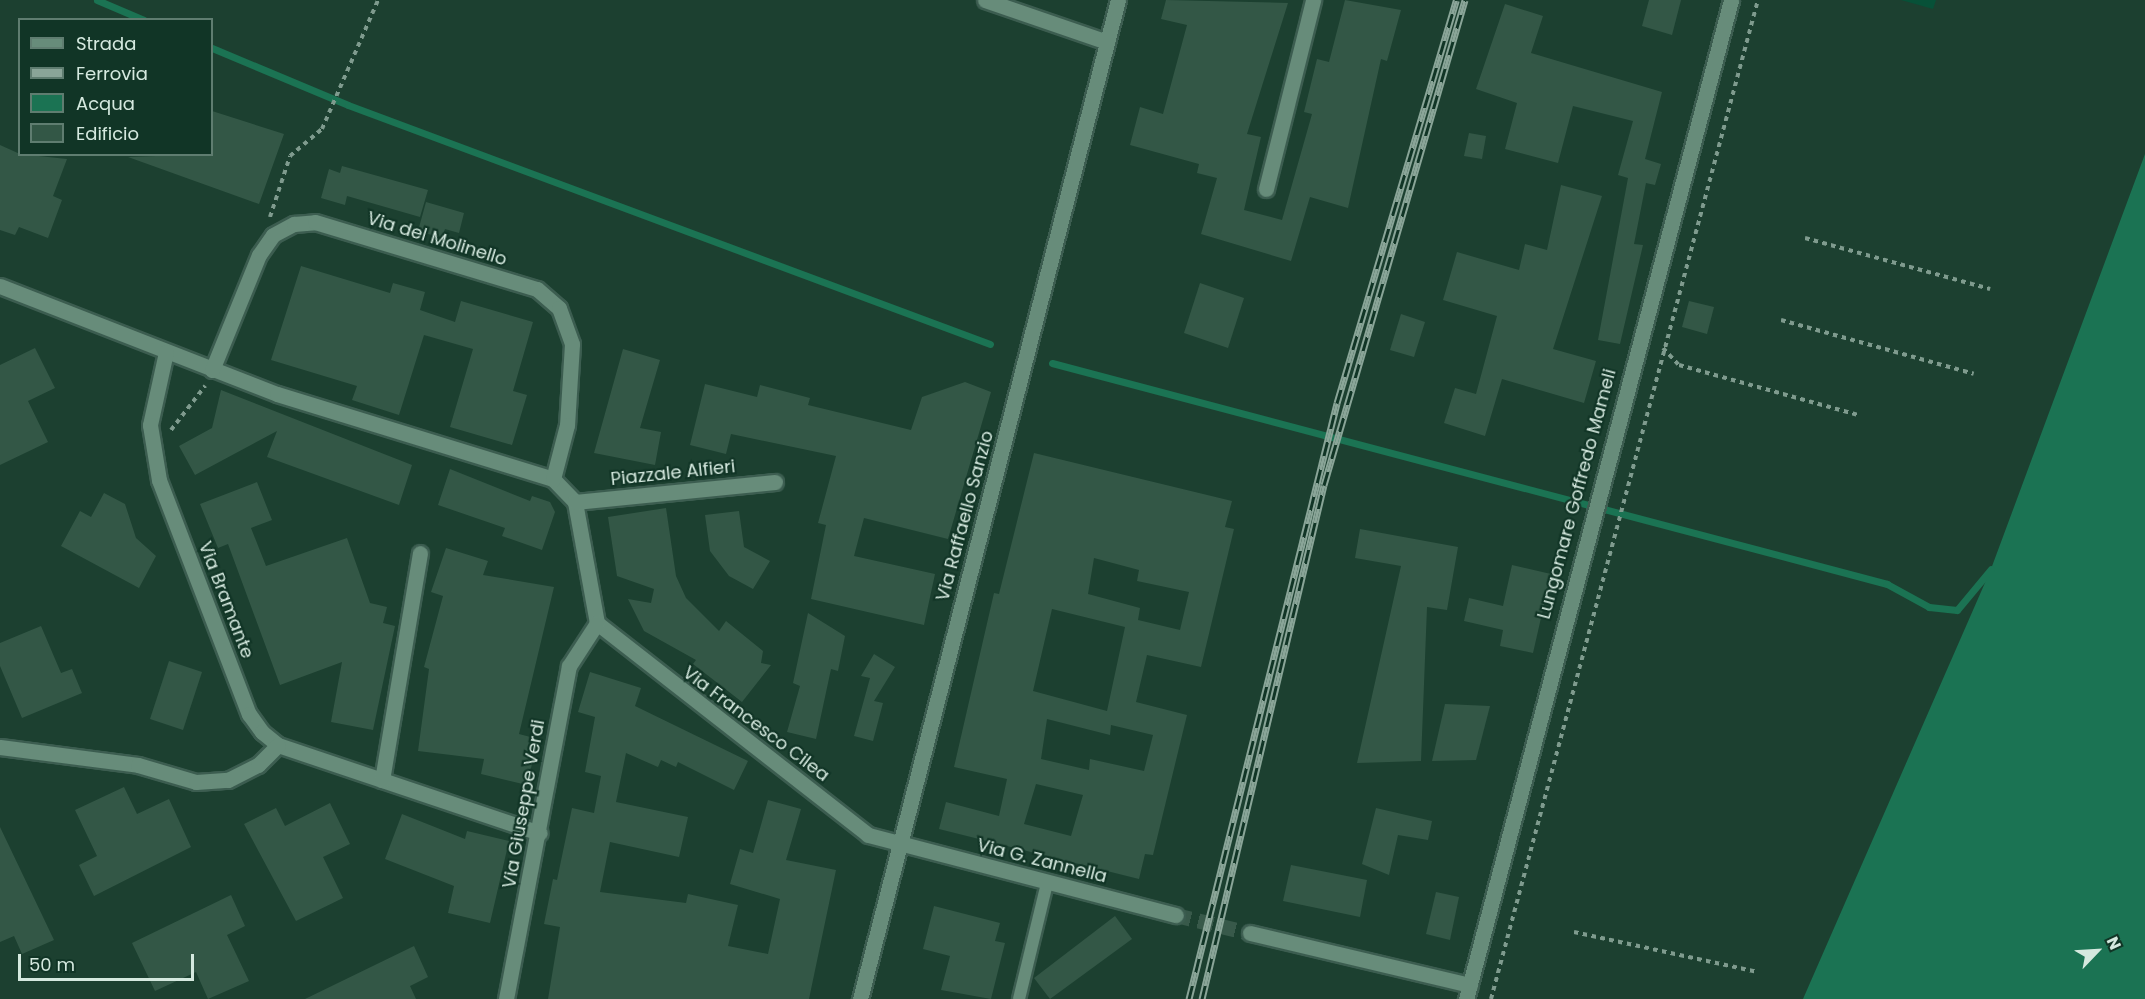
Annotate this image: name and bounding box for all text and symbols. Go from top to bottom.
legend [18,18,213,156]
text: Strada [76,31,136,56]
text: Ferrovia [76,61,148,86]
text: Acqua [76,91,135,116]
text: Edificio [76,121,139,146]
street label: Via del Molinello [364,207,510,271]
street label: Lungomare Goffredo Mameli [1533,367,1621,621]
street label: Via Raffaello Sanzio [932,428,998,604]
street label: Piazzale Alfieri [610,456,736,490]
street label: Via Bramante [194,539,258,661]
street label: Via Francesco Cilea [678,662,834,786]
street label: Via Giuseppe Verdi [499,718,549,890]
street label: Via G. Zannella [975,834,1109,888]
north arrow [2067,921,2127,981]
text: N [2101,933,2127,953]
scale bar [21,942,196,980]
text: 50 m [29,952,75,977]

